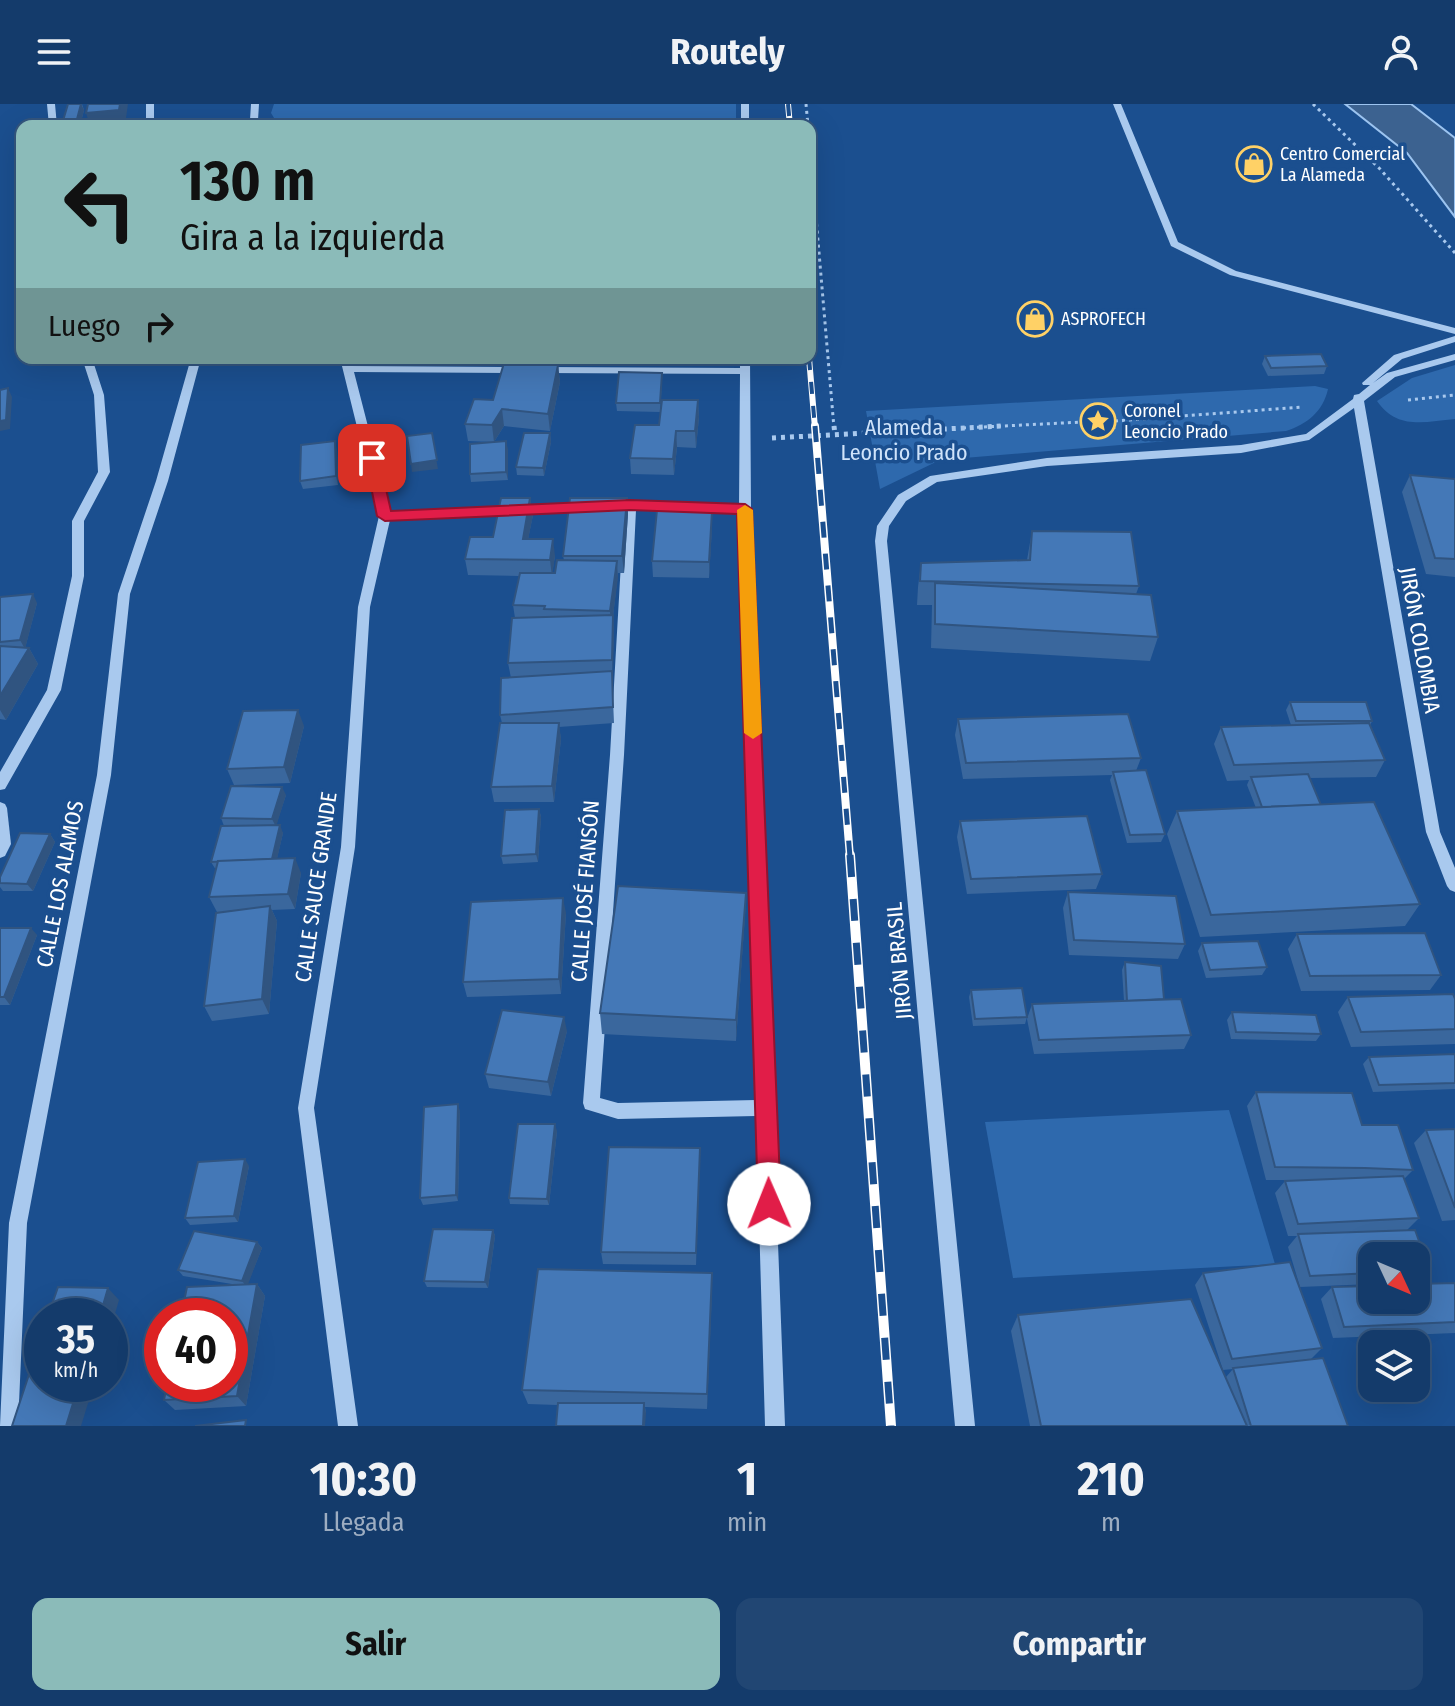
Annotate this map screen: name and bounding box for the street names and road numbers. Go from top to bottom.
street label: JIRÓN COLOMBIA [1394,565,1446,716]
street label: CALLE SAUCE GRANDE [289,790,343,984]
street label: CALLE LOS ALAMOS [31,798,89,970]
street label: CALLE JOSÉ FIANSÓN [565,799,605,983]
street label: JIRÓN BRASIL [880,901,918,1021]

